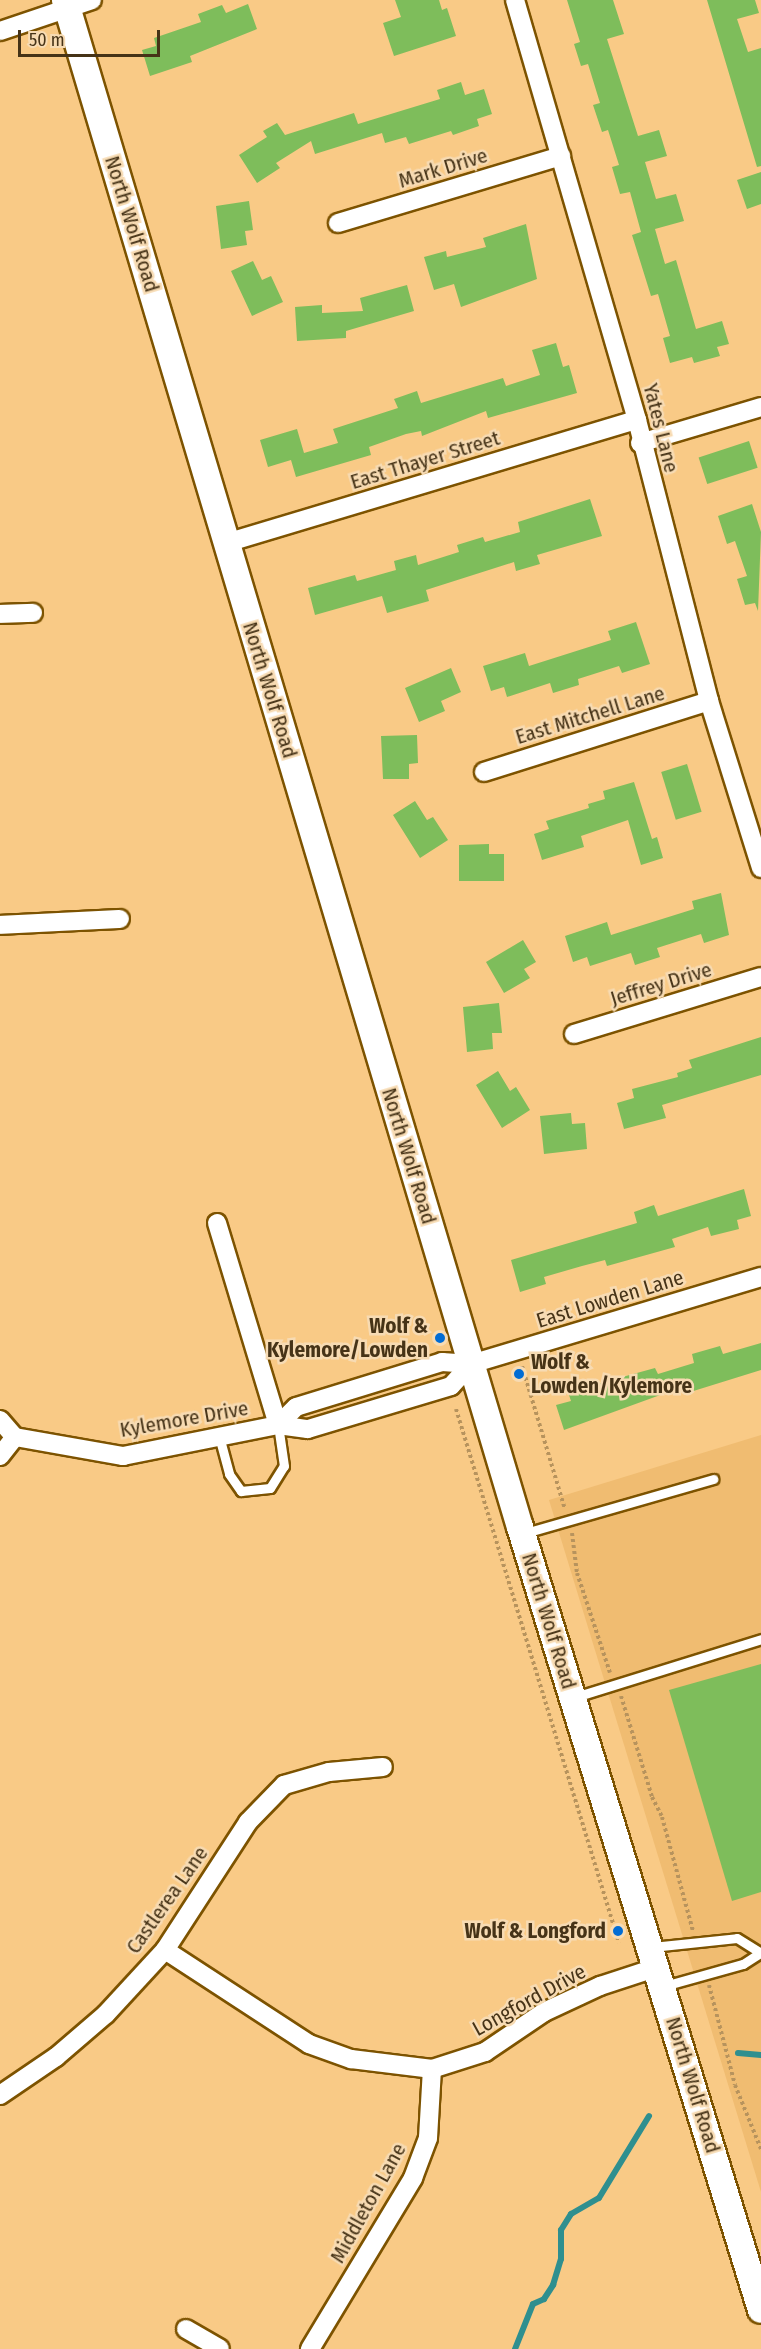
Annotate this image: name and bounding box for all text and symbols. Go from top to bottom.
scale bar [21,18,164,56]
text: 50 m [29,29,65,51]
street label: Mark Drive [395,143,491,193]
street label: North Wolf Road [99,153,165,295]
street label: Yates Lane [638,381,684,475]
street label: East Thayer Street [347,425,503,495]
street label: North Wolf Road [237,619,303,761]
street label: East Mitchell Lane [512,680,668,750]
street label: Jeffrey Drive [607,957,715,1011]
street label: North Wolf Road [376,1085,442,1227]
street label: East Lowden Lane [533,1265,687,1333]
place label: Wolf & Kylemore/Lowden [267,1313,428,1363]
marker: Wolf & Kylemore/Lowden [433,1331,447,1345]
place label: Wolf & Lowden/Kylemore [531,1349,692,1399]
marker: Wolf & Lowden/Kylemore [512,1367,526,1381]
street label: Kylemore Drive [118,1395,250,1443]
street label: North Wolf Road [516,1550,582,1692]
street label: Castlerea Lane [121,1842,213,1958]
place label: Wolf & Longford [464,1918,606,1944]
marker: Wolf & Longford [611,1924,625,1938]
street label: Longford Drive [468,1959,590,2041]
street label: North Wolf Road [660,2014,726,2156]
street label: Middleton Lane [325,2139,411,2267]

